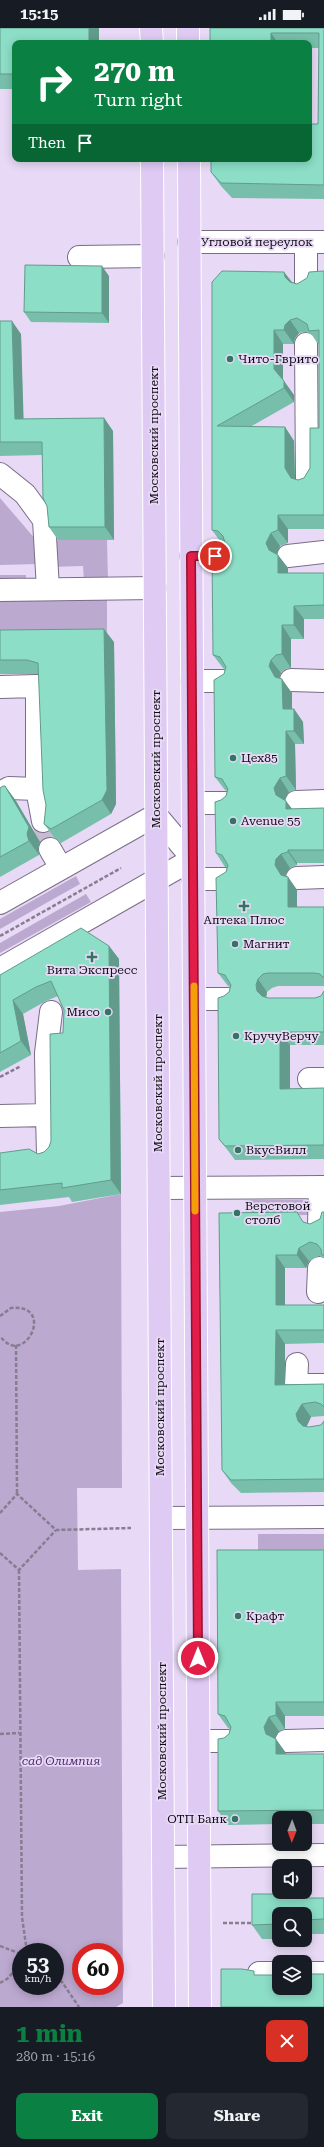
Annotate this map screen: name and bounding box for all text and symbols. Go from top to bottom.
text: 15:15 [20,5,58,23]
text: 270 m [94,55,175,88]
icon: right [28,56,80,108]
text: Turn right [94,89,182,110]
icon: arrive [74,132,96,154]
text: Then [28,134,66,152]
street label: Угловой переулок [201,235,313,249]
place label: Чито-Гврито [238,352,319,366]
marker: Чито-Гврито [225,354,235,364]
street label: Московский проспект [147,366,161,504]
pin [198,539,232,573]
icon: arrive [204,545,226,567]
street label: Московский проспект [149,690,163,828]
place label: Цех85 [241,751,278,765]
marker: Цех85 [228,753,238,763]
place label: Avenue 55 [241,814,301,828]
marker: Avenue 55 [228,816,238,826]
marker: Аптека Плюс [239,901,249,911]
place label: Аптека Плюс [204,913,285,927]
place label: Магнит [243,937,290,951]
marker: Магнит [230,939,240,949]
marker: Вита Экспресс [87,952,97,962]
place label: Вита Экспресс [47,963,138,977]
place label: Мисо [66,1005,100,1019]
marker: Мисо [103,1007,113,1017]
street label: Московский проспект [151,1014,165,1152]
place label: КручуВерчу [244,1029,320,1043]
marker: КручуВерчу [231,1031,241,1041]
place label: ВкусВилл [246,1143,307,1157]
marker: ВкусВилл [233,1145,243,1155]
place label: Верстовой столб [245,1199,311,1227]
marker: Верстовой столб [232,1208,242,1218]
street label: Московский проспект [153,1338,167,1476]
place label: Крафт [246,1609,285,1623]
marker: Крафт [233,1611,243,1621]
position arrow [177,1637,219,1679]
street label: Московский проспект [155,1662,169,1800]
park label: сад Олимпия [22,1754,100,1768]
north arrow [272,1811,312,1851]
map controls [272,1811,312,1995]
place label: ОТП Банк [167,1812,227,1826]
marker: ОТП Банк [230,1814,240,1824]
button: sound [272,1859,312,1899]
button: search [272,1907,312,1947]
speed limit sign: 60 [72,1943,124,1995]
text: 53 [27,1952,49,1976]
button: layers [272,1955,312,1995]
text: km/h [25,1973,51,1984]
text: 1 min [16,2020,83,2048]
button: close [266,2020,308,2062]
text: 280 m · 15:16 [16,2049,95,2064]
button: Exit [16,2093,158,2139]
button: Share [166,2093,308,2139]

